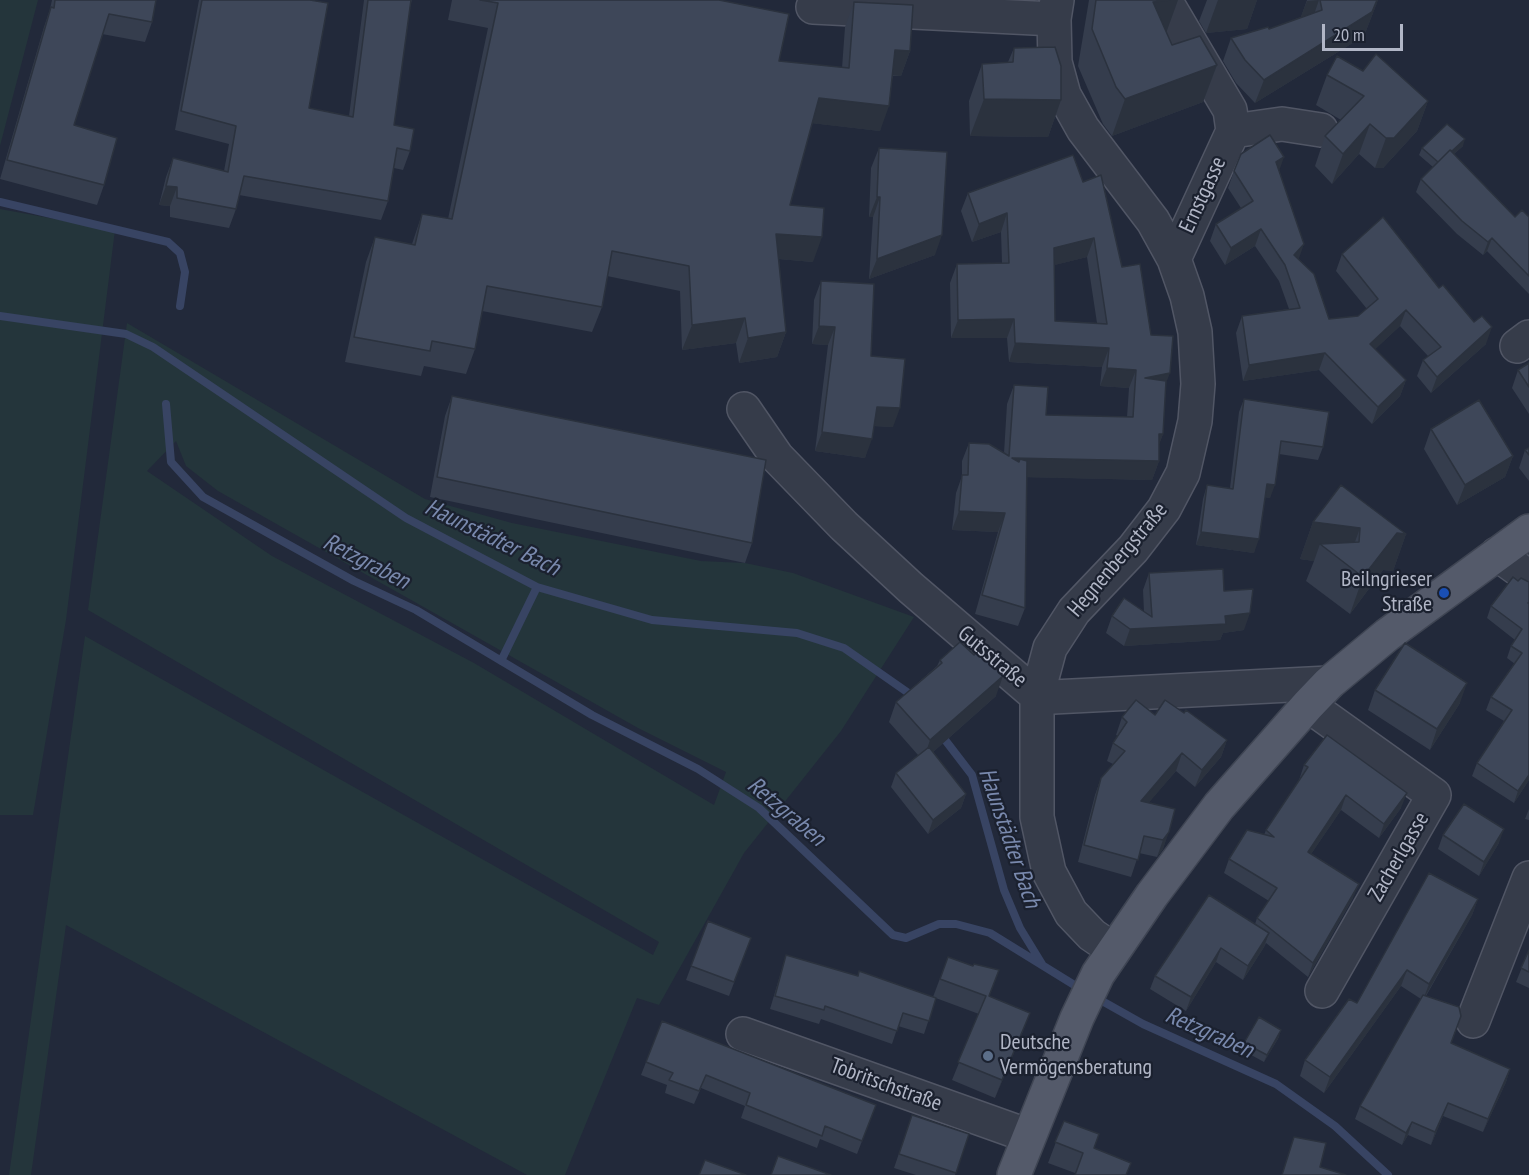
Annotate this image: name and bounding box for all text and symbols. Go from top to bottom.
scale bar [1325,12,1406,50]
text: 20 m [1333,23,1365,46]
street label: Ernstgasse [1174,153,1232,237]
water label: Haunstädter Bach [420,493,564,583]
street label: Hegnenbergstraße [1063,498,1173,622]
water label: Retzgraben [318,528,414,596]
place label: Beilngrieser Straße [1341,567,1432,618]
marker: Beilngrieser Straße [1437,586,1451,600]
street label: Gutsstraße [952,621,1032,693]
water label: Haunstädter Bach [972,764,1046,912]
water label: Retzgraben [741,771,831,853]
street label: Zacherlgasse [1363,808,1435,906]
water label: Retzgraben [1161,1001,1257,1065]
place label: Deutsche Vermögensberatung [1000,1030,1152,1082]
marker: Deutsche Vermögensberatung [981,1049,995,1063]
street label: Tobritschstraße [827,1053,945,1117]

